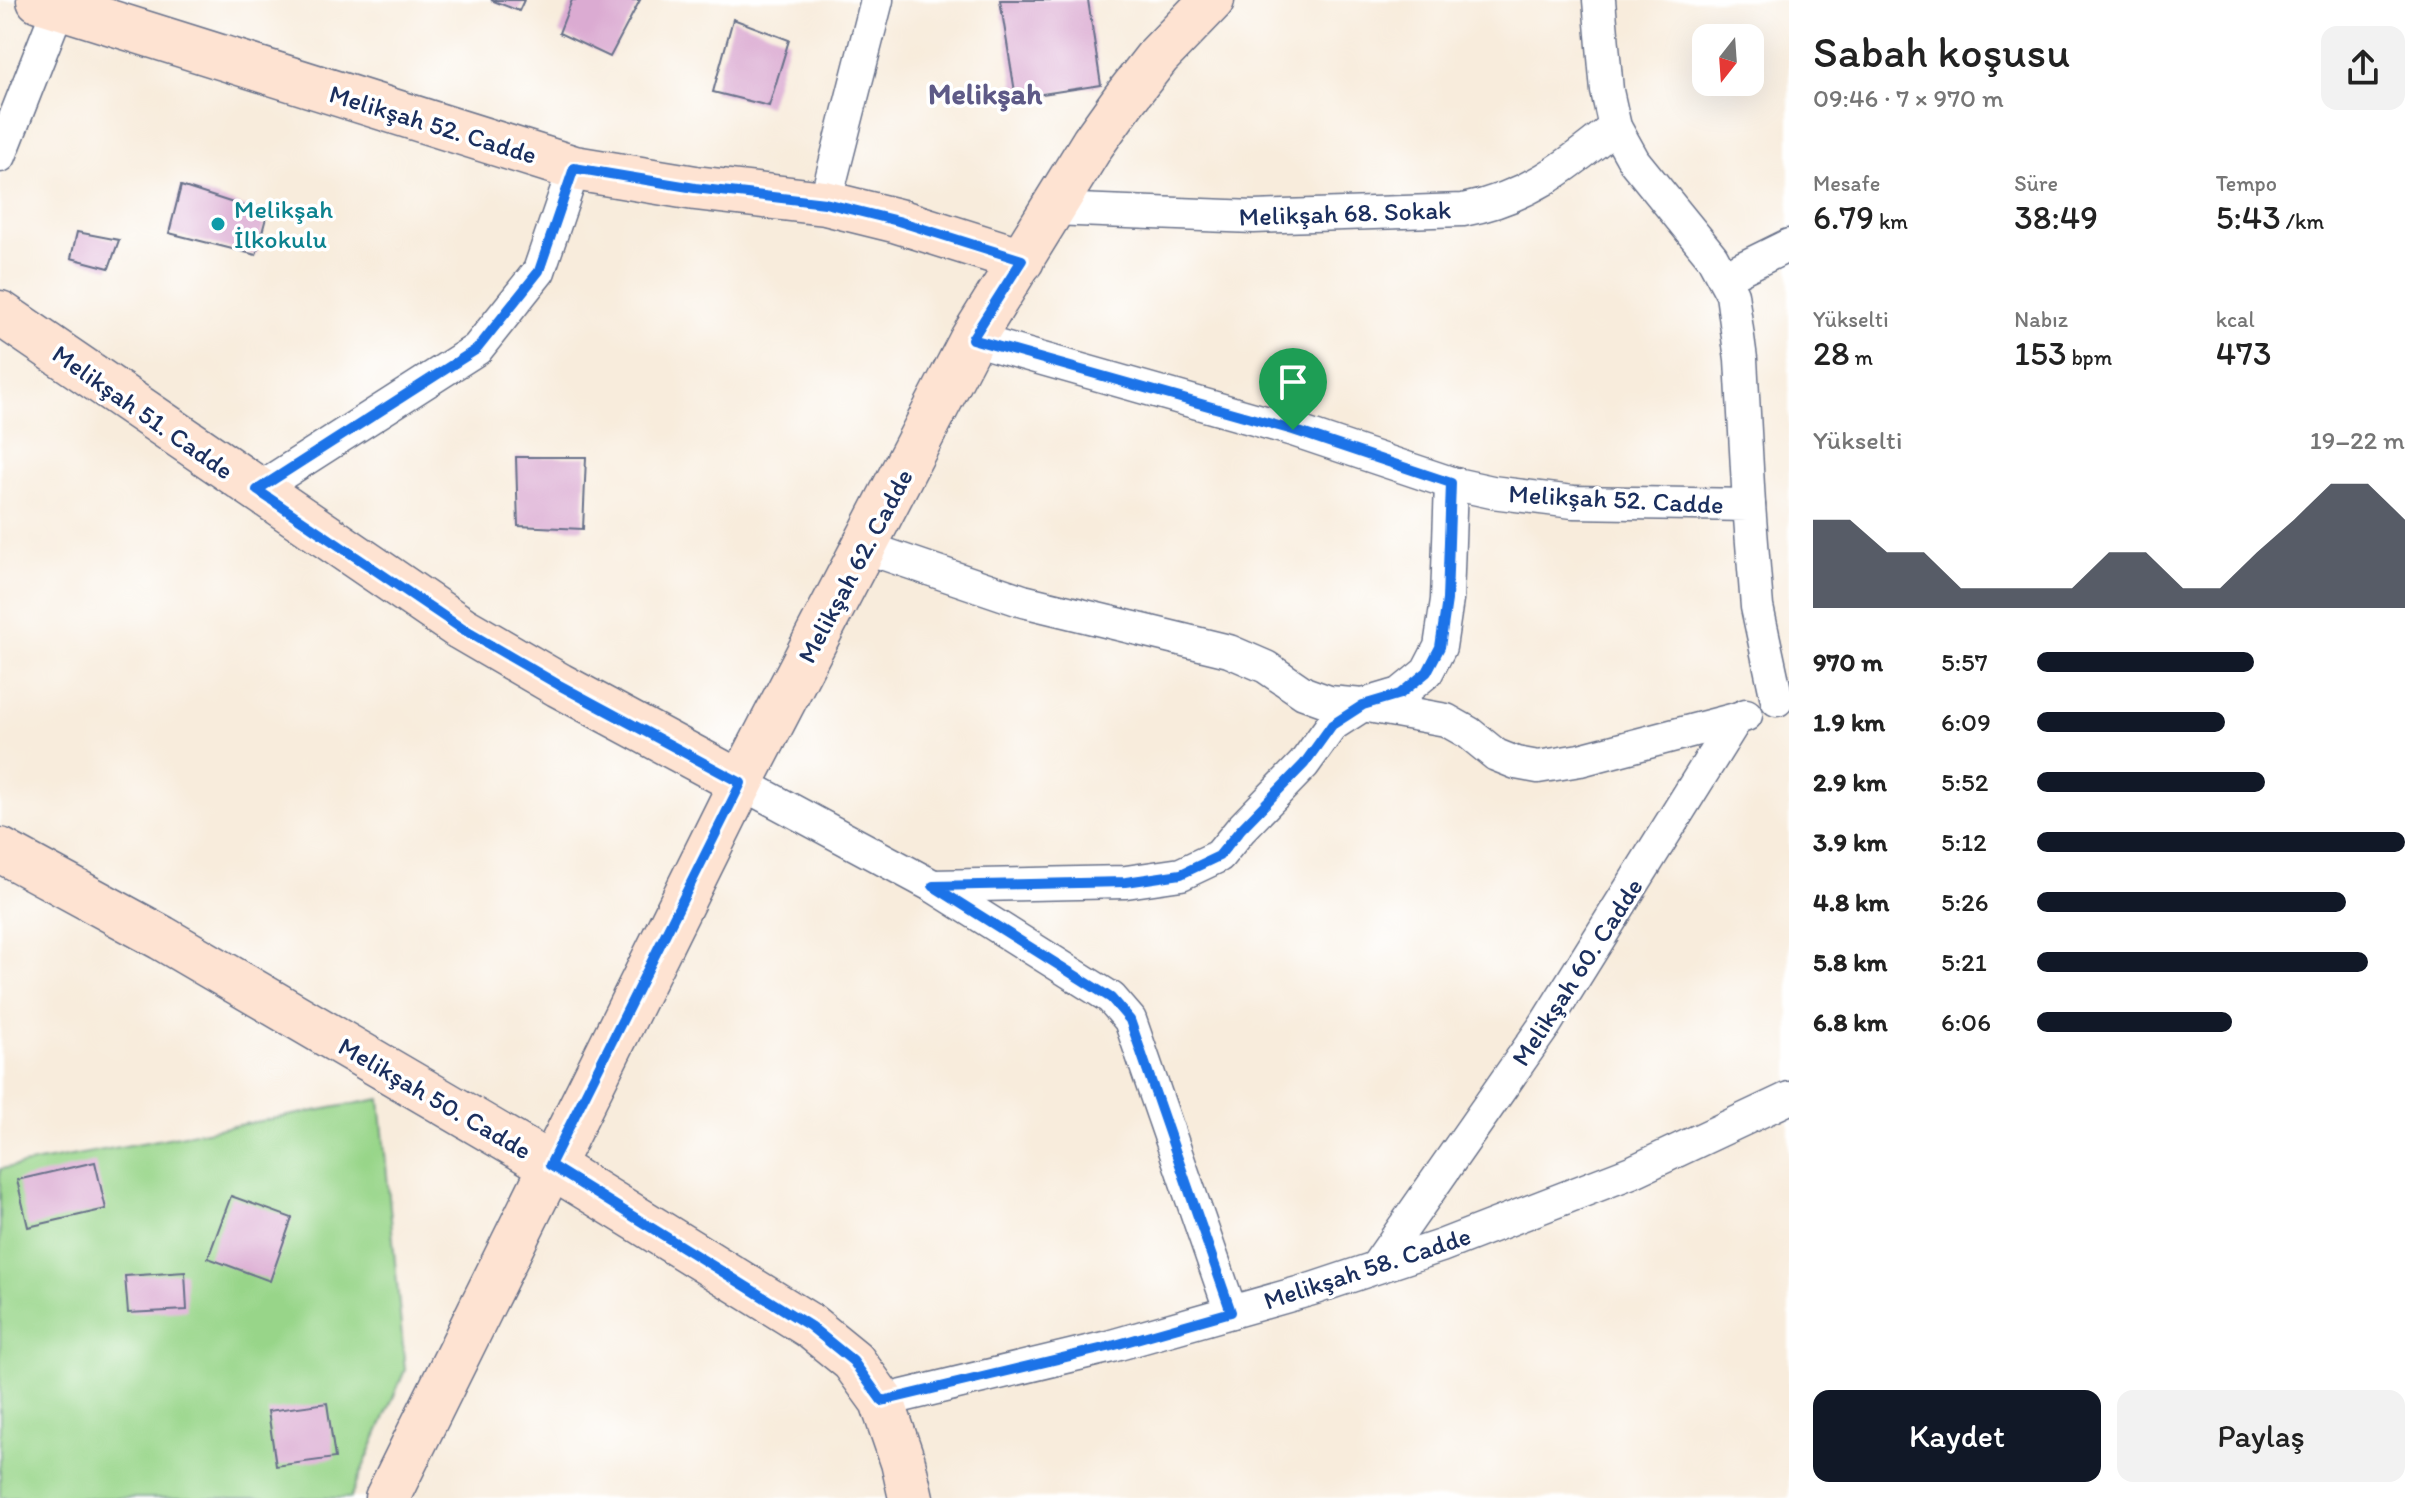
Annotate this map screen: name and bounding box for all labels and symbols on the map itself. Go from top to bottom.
north arrow [1692,24,1764,96]
district label: Melikşah [928,75,1043,112]
street label: Melikşah 52. Cadde [325,77,541,171]
place label: Melikşah İlkokulu [234,193,333,255]
street label: Melikşah 68. Sokak [1238,193,1452,233]
marker: Melikşah İlkokulu [209,215,227,233]
street label: Melikşah 51. Cadde [46,338,240,486]
pin [1259,348,1327,430]
street label: Melikşah 62. Cadde [790,463,920,669]
street label: Melikşah 52. Cadde [1508,477,1724,521]
street label: Melikşah 60. Cadde [1504,872,1650,1072]
street label: Melikşah 50. Cadde [333,1030,537,1166]
street label: Melikşah 58. Cadde [1259,1219,1475,1317]

